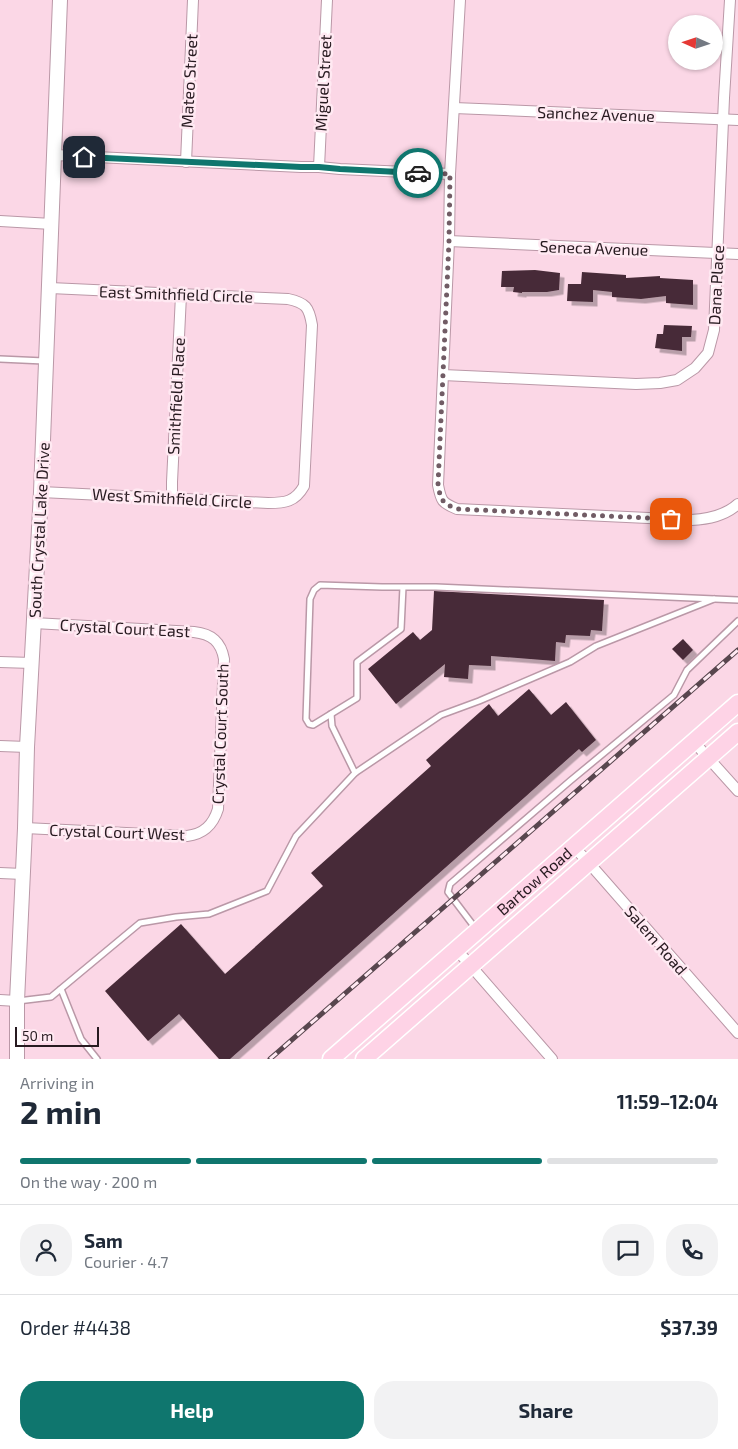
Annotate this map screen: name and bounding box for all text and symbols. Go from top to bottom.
north arrow [668,15,722,70]
map controls [668,15,723,70]
street label: Mateo Street [177,33,200,129]
street label: Miguel Street [310,34,335,132]
street label: Sanchez Avenue [537,102,655,125]
pin [63,136,105,178]
icon: home [70,143,98,171]
courier [393,148,443,198]
icon: car [404,159,432,187]
street label: Seneca Avenue [539,236,649,259]
street label: Dana Place [704,244,727,326]
street label: East Smithfield Circle [99,281,253,306]
street label: Smithfield Place [163,337,188,455]
street label: South Crystal Lake Drive [24,442,53,618]
street label: West Smithfield Circle [92,484,252,511]
pin [650,498,692,540]
icon: bag [657,505,685,533]
street label: Crystal Court East [59,615,191,640]
street label: Crystal Court South [208,663,231,805]
street label: Crystal Court West [49,820,185,843]
street label: Bartow Road [492,843,575,919]
street label: Salem Road [621,901,692,978]
scale bar [15,1024,99,1047]
text: 50 m [22,1027,53,1044]
text: Arriving in [20,1073,94,1092]
text: 11:59–12:04 [617,1090,718,1113]
text: 2 min [20,1092,102,1130]
text: On the way · 200 m [20,1172,157,1191]
button: person [20,1224,72,1276]
button: chat [602,1224,654,1276]
button: phone [666,1224,718,1276]
text: Sam [84,1229,123,1252]
text: Courier · 4.7 [84,1252,168,1271]
text: Order #4438 [20,1316,131,1339]
text: $37.39 [660,1316,718,1339]
button: Help [20,1381,364,1439]
button: Share [374,1381,718,1439]

